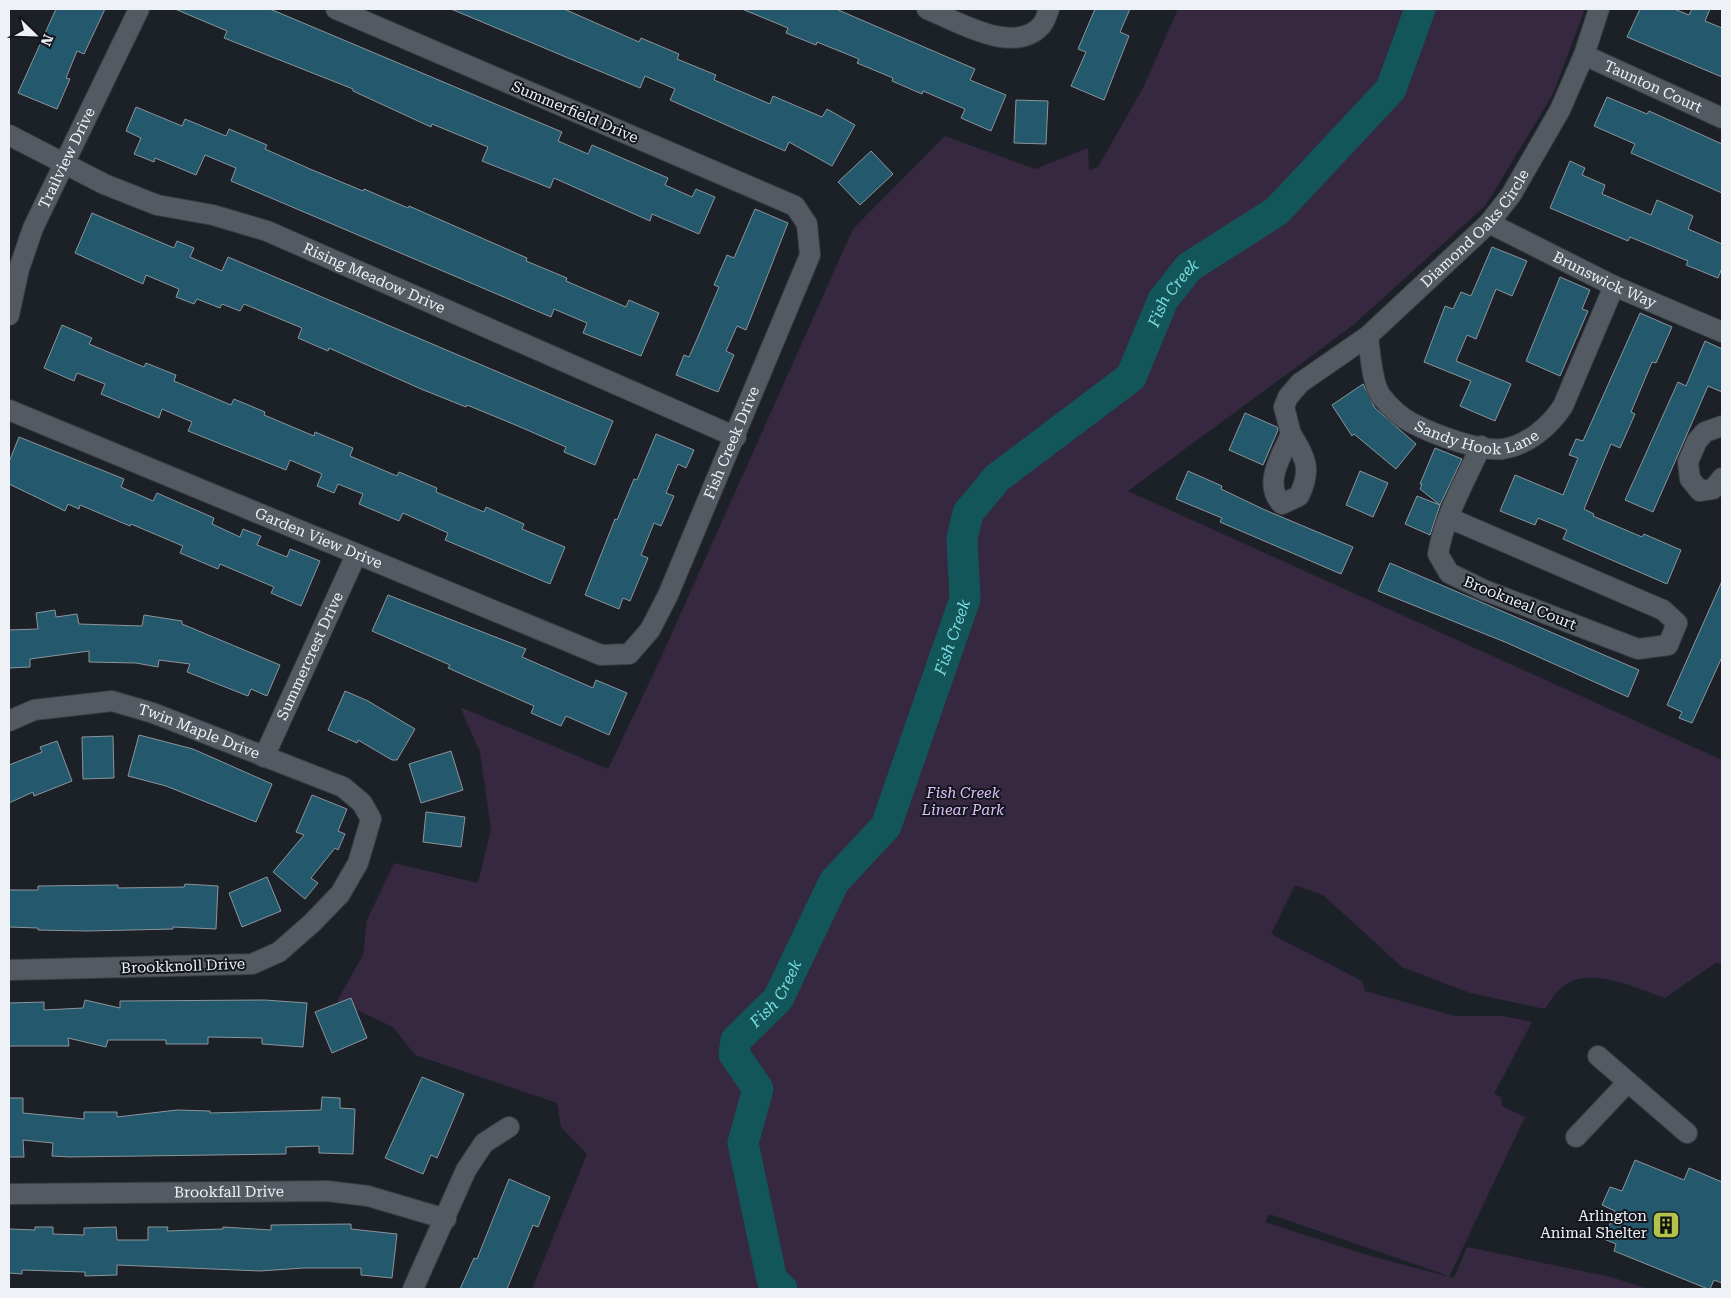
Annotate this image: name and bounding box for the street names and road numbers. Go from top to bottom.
street label: Taunton Court [1601,56,1705,117]
street label: Summerfield Drive [509,77,641,147]
street label: Trailview Drive [35,105,99,212]
street label: Diamond Oaks Circle [1417,166,1533,291]
street label: Rising Meadow Drive [300,239,448,317]
street label: Brunswick Way [1550,248,1659,312]
street label: Fish Creek Drive [700,384,763,502]
street label: Sandy Hook Lane [1412,417,1542,458]
street label: Garden View Drive [252,504,385,572]
street label: Brookneal Court [1461,572,1579,634]
street label: Summercrest Drive [273,589,347,723]
street label: Twin Maple Drive [136,700,262,763]
street label: Brookknoll Drive [121,955,245,977]
street label: Brookfall Drive [174,1182,284,1201]

